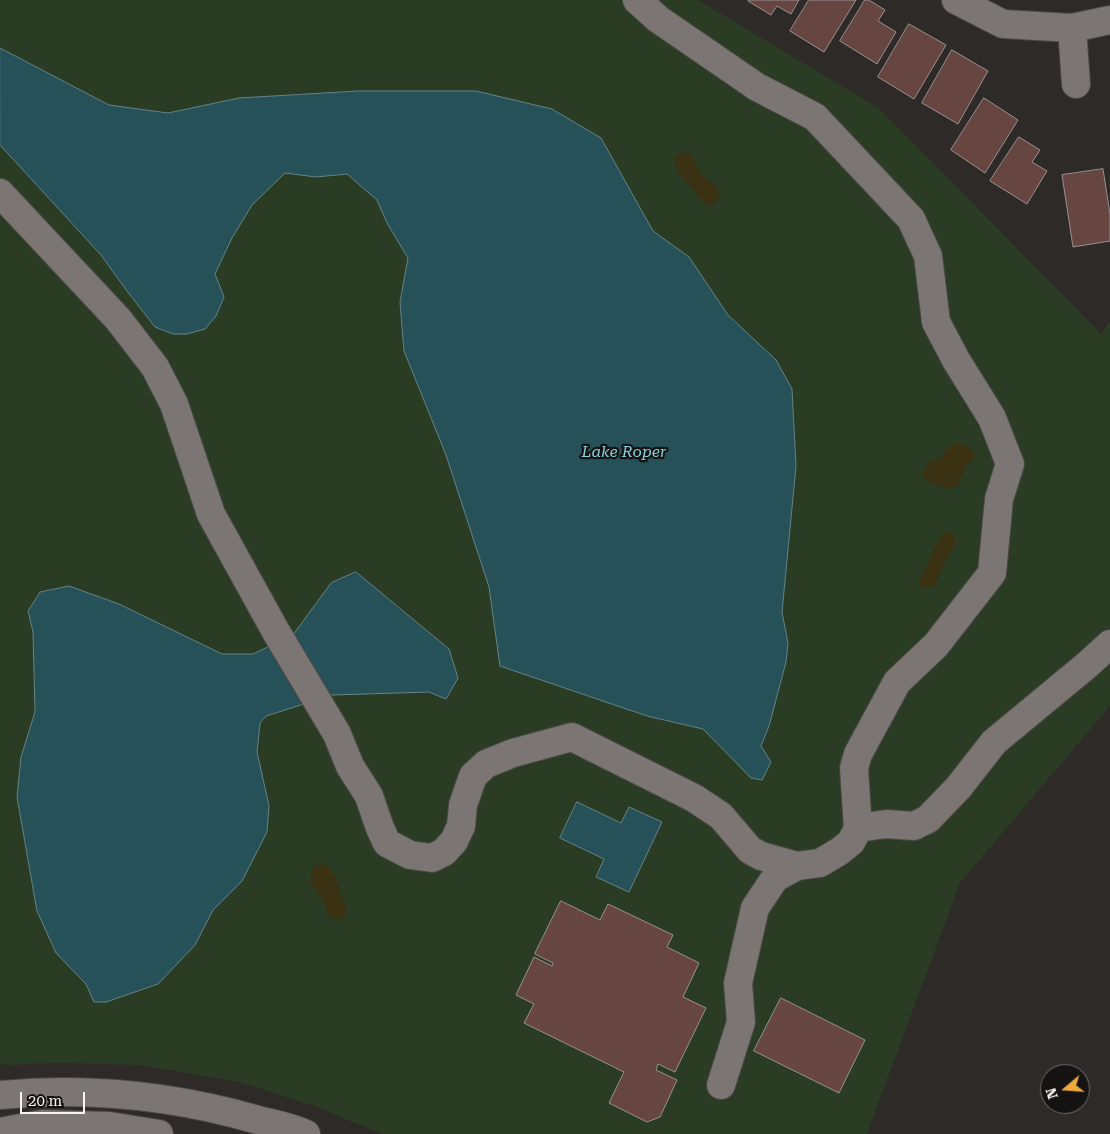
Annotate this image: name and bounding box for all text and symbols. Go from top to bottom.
water label: Lake Roper [581,442,667,462]
north arrow [1040,1064,1090,1114]
scale bar [22,1082,88,1114]
text: N [1042,1086,1061,1101]
text: 20 m [28,1092,62,1110]

